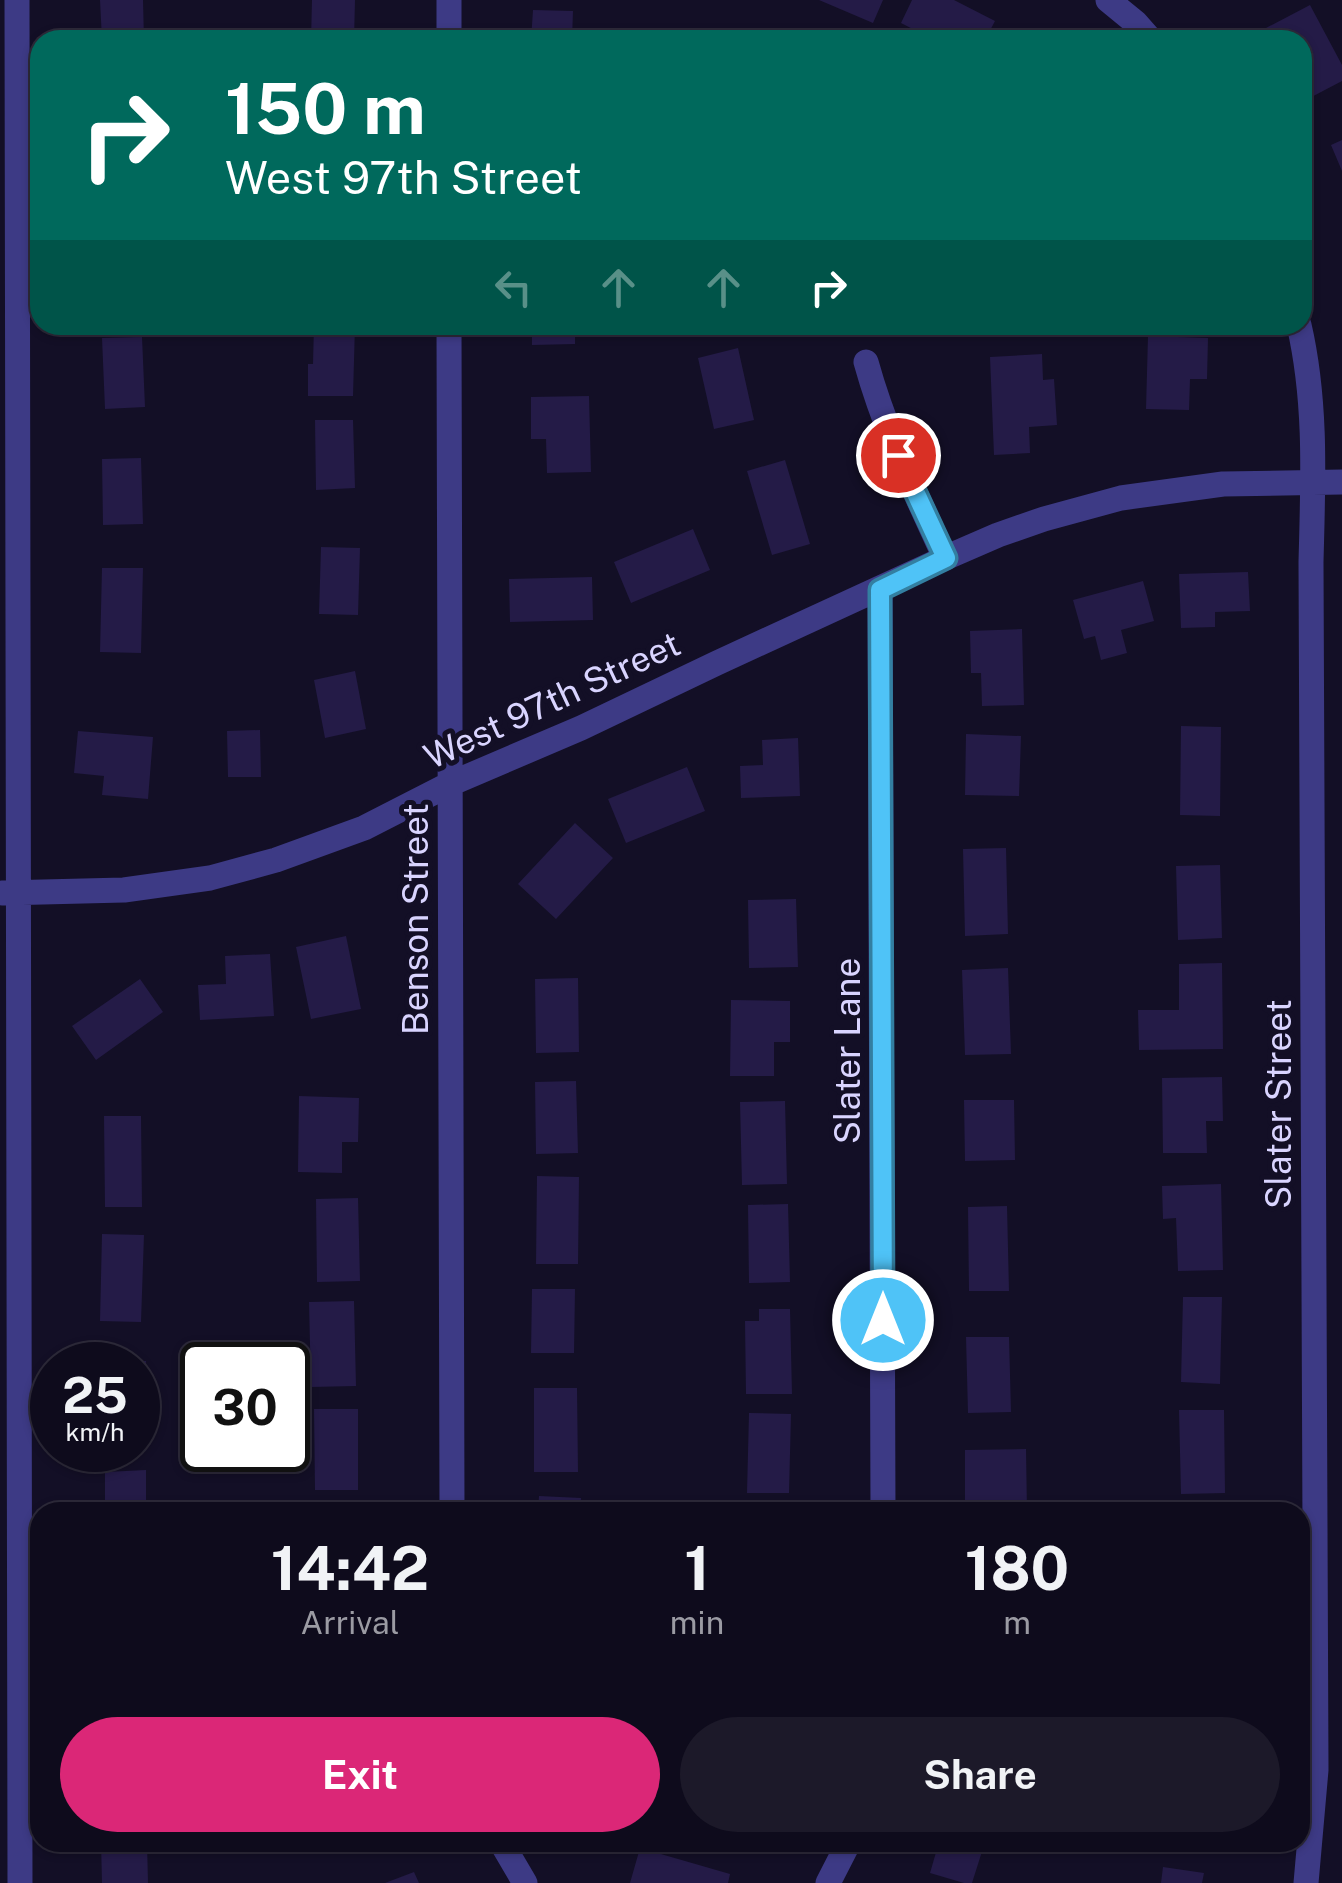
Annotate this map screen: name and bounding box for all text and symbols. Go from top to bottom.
text: 150 m [225,67,426,150]
icon: right [60,70,190,200]
text: West 97th Street [225,151,582,204]
icon: left [486,260,541,315]
icon: ahead [591,260,646,315]
icon: ahead [696,260,751,315]
icon: right [801,260,856,315]
pin [856,413,941,498]
icon: arrive [871,428,926,483]
street label: West 97th Street [417,623,687,777]
street label: Benson Street [395,803,436,1035]
street label: Slater Lane [827,958,868,1144]
street label: Slater Street [1258,999,1299,1209]
position arrow [831,1268,935,1372]
speed limit sign: 30 [180,1342,310,1472]
text: 25 [62,1365,128,1424]
text: km/h [66,1417,124,1447]
text: 14:42 [271,1533,429,1604]
text: 1 [684,1533,710,1604]
text: 180 [965,1533,1069,1604]
text: Arrival [301,1604,399,1641]
text: min [670,1604,724,1641]
text: m [1003,1604,1031,1641]
button: Exit [60,1717,660,1832]
button: Share [680,1717,1280,1832]

